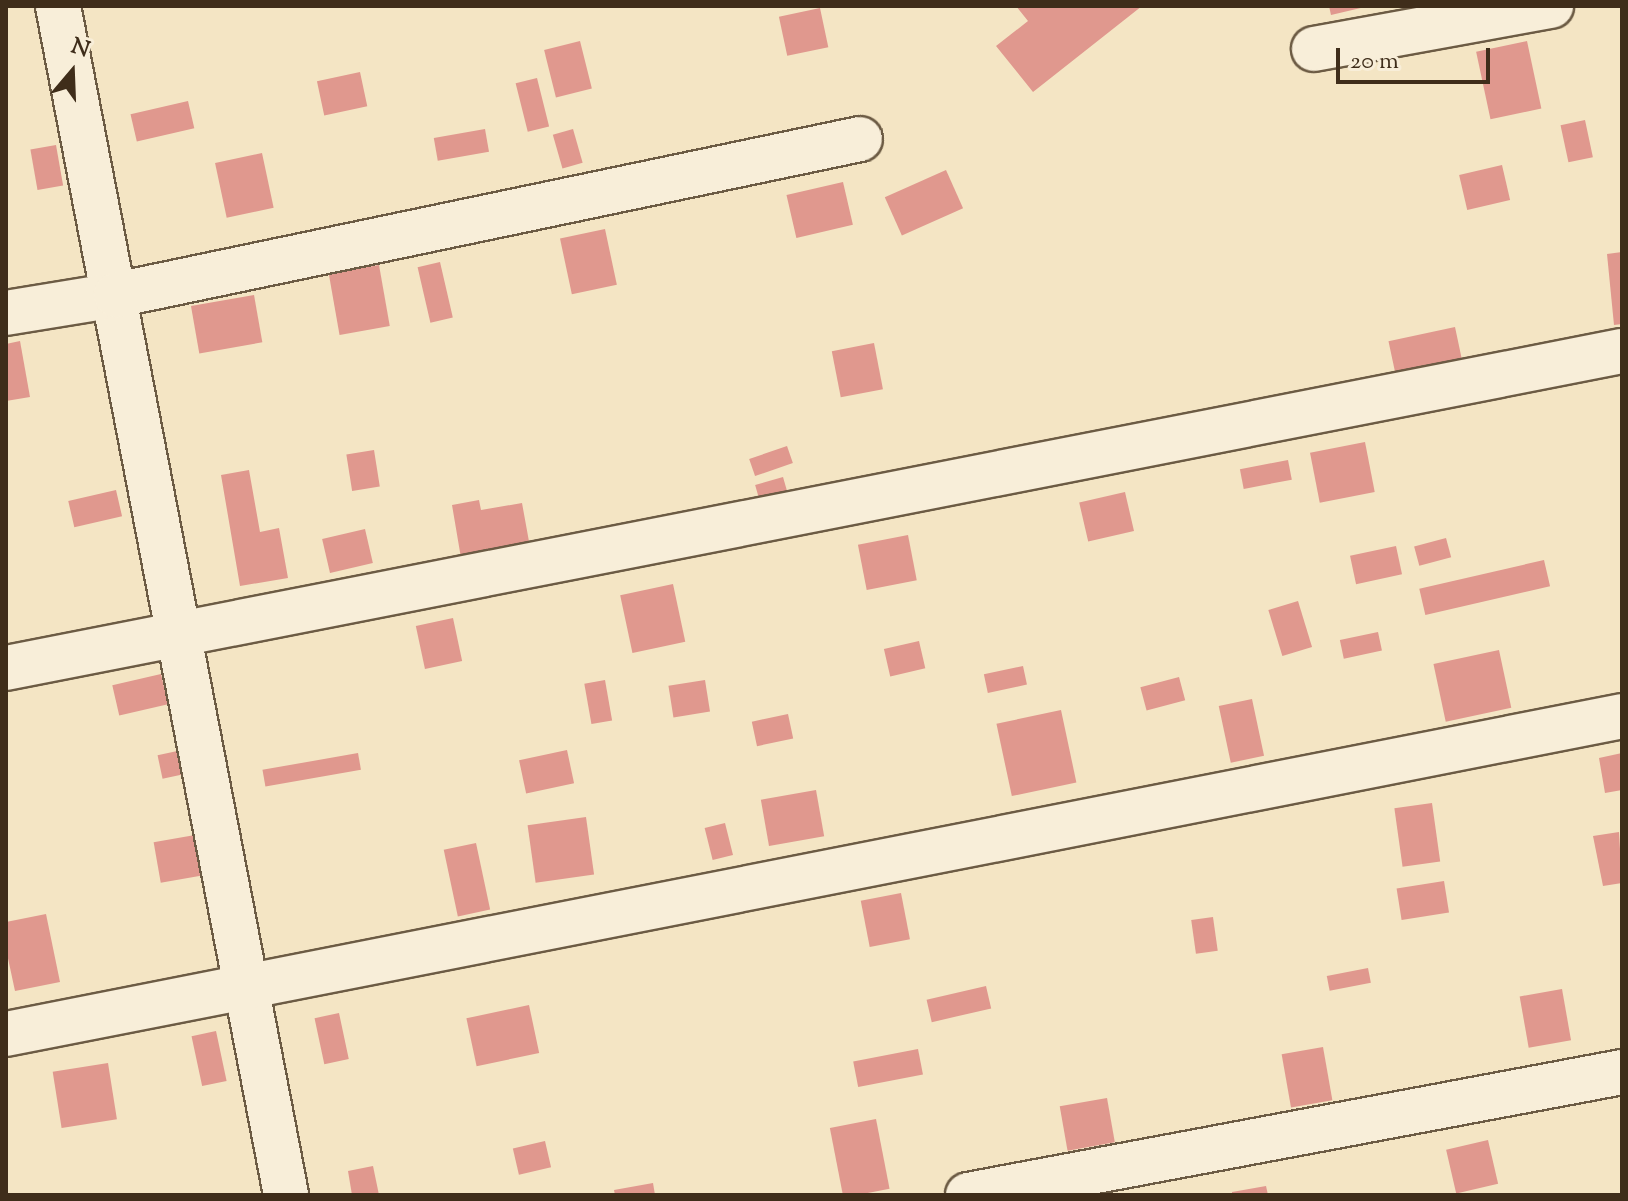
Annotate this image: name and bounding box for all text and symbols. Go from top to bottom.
text: N [66,31,93,67]
north arrow [32,32,112,112]
scale bar [1340,32,1494,82]
text: 20 m [1350,45,1399,79]

